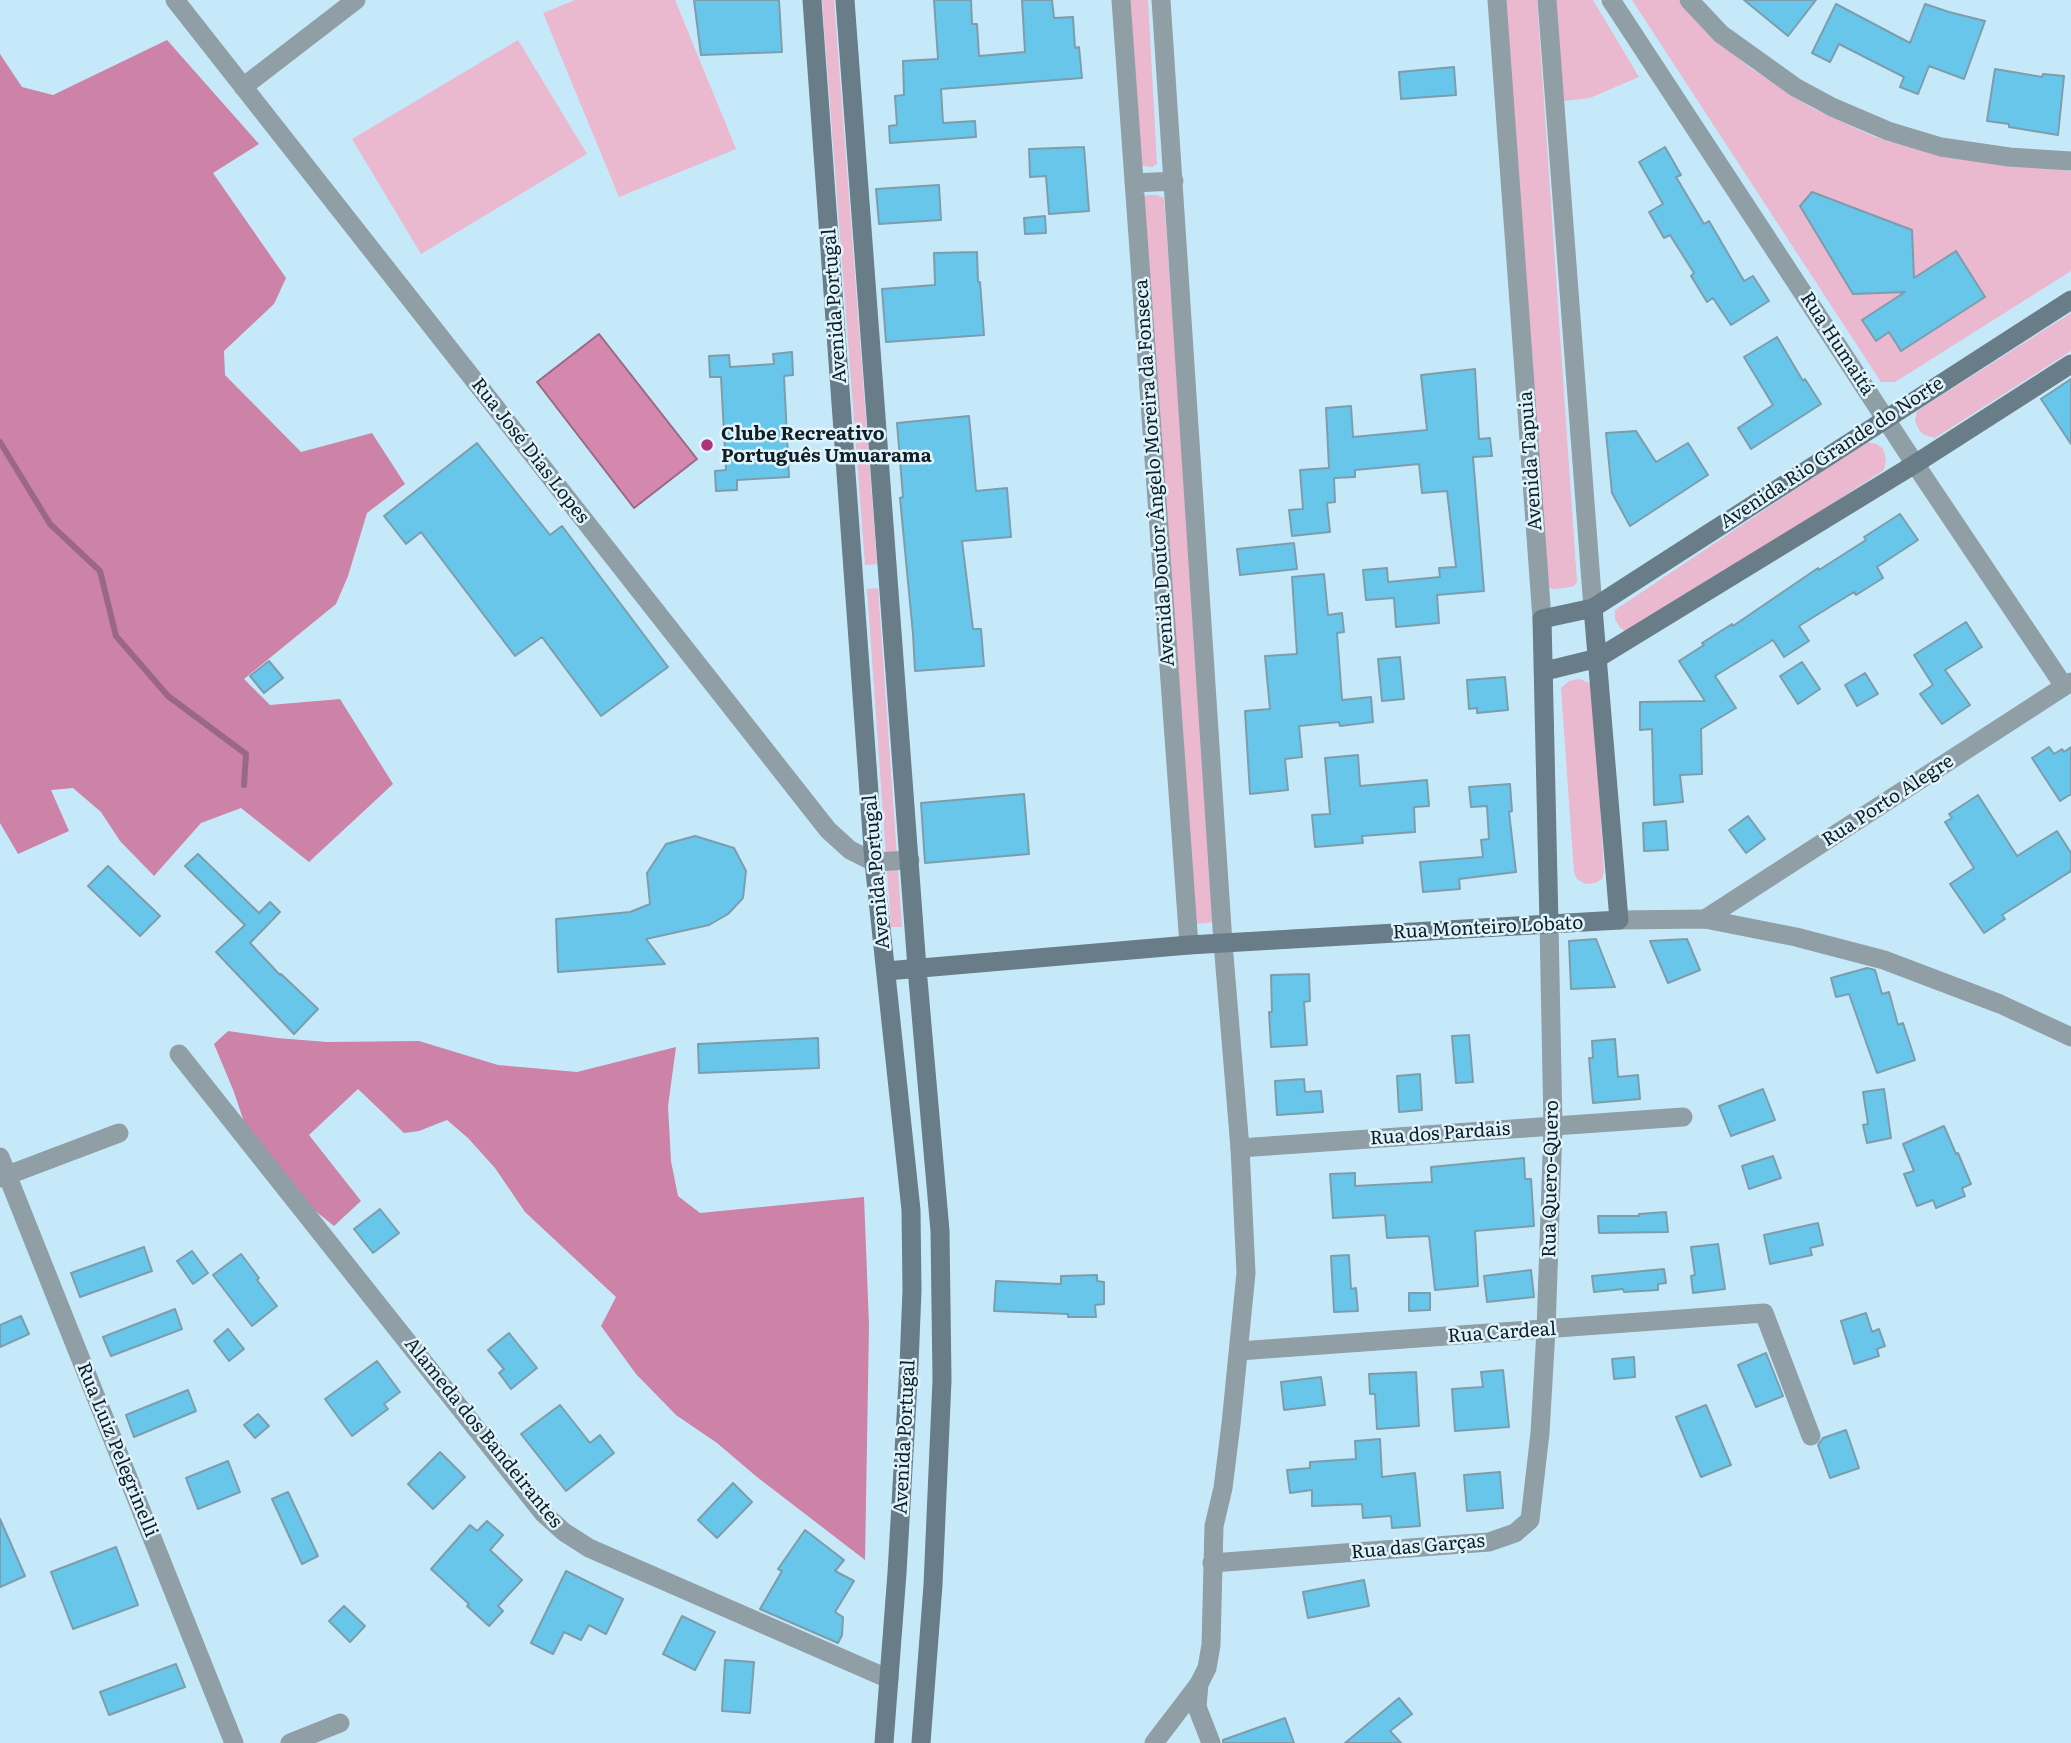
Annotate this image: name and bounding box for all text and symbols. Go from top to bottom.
street label: Avenida Portugal [818,228,852,384]
street label: Avenida Doutor Ângelo Moreira da Fonseca [1130,278,1180,668]
street label: Rua Humaitá [1795,288,1879,400]
street label: Avenida Rio Grande do Norte [1716,372,1948,534]
street label: Rua José Dias Lopes [466,374,594,528]
street label: Avenida Tapuia [1515,390,1547,532]
place label: Clube Recreativo Português Umuarama [721,423,932,467]
marker: Clube Recreativo Português Umuarama [699,437,715,453]
street label: Rua Porto Alegre [1818,750,1958,852]
street label: Avenida Portugal [859,794,895,950]
street label: Rua Monteiro Lobato [1392,912,1584,944]
street label: Rua Quero-Quero [1538,1100,1564,1258]
street label: Rua dos Pardais [1369,1118,1511,1150]
street label: Rua Cardeal [1447,1318,1557,1348]
street label: Alameda dos Bandeirantes [399,1333,567,1533]
street label: Rua Luiz Pelegrinelli [72,1359,162,1541]
street label: Avenida Portugal [890,1359,920,1515]
street label: Rua das Garças [1350,1530,1486,1564]

